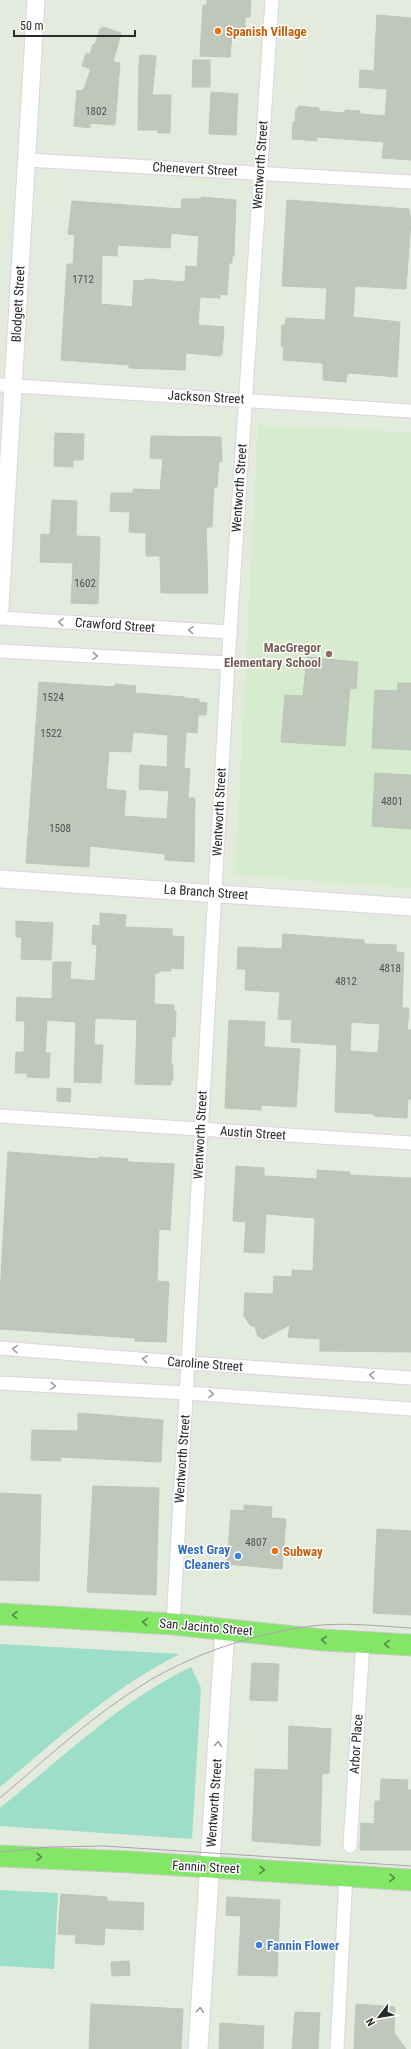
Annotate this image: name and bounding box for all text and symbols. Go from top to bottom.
scale bar [14,12,135,38]
text: 50 m [20,19,44,33]
place label: Spanish Village [226,24,307,39]
marker: Spanish Village [213,26,223,36]
house number: 1802 [85,105,107,118]
street label: Wentworth Street [249,120,271,210]
street label: Chenevert Street [152,159,238,179]
street label: Blodgett Street [9,265,28,343]
house number: 1712 [72,273,94,286]
street label: Jackson Street [167,388,245,407]
street label: Wentworth Street [228,443,250,533]
house number: 1602 [74,577,96,590]
street label: Crawford Street [75,615,156,635]
one-way arrow [58,617,64,626]
one-way arrow [188,626,194,634]
place label: MacGregor Elementary School [224,640,322,670]
marker: MacGregor Elementary School [324,649,334,659]
one-way arrow [92,652,98,660]
house number: 1524 [42,691,64,704]
house number: 1522 [40,727,62,740]
street label: Wentworth Street [209,767,229,857]
house number: 4801 [381,795,403,808]
house number: 1508 [49,822,71,835]
street label: La Branch Street [163,882,249,902]
house number: 4818 [379,962,401,975]
house number: 4812 [335,975,357,988]
street label: Wentworth Street [190,1090,210,1180]
street label: Austin Street [219,1123,287,1143]
one-way arrow [12,1345,18,1354]
street label: Caroline Street [167,1354,243,1374]
one-way arrow [142,1355,148,1364]
one-way arrow [369,1370,375,1379]
one-way arrow [50,1381,56,1390]
one-way arrow [208,1390,214,1399]
street label: Wentworth Street [171,1414,193,1504]
house number: 4807 [245,1536,267,1549]
place label: West Gray Cleaners [178,1542,230,1572]
place label: Subway [283,1544,323,1559]
marker: Subway [270,1546,280,1556]
marker: West Gray Cleaners [233,1551,243,1561]
one-way arrow [12,1610,18,1619]
street label: San Jacinto Street [159,1615,253,1639]
one-way arrow [142,1618,148,1627]
one-way arrow [321,1636,327,1645]
one-way arrow [384,1639,390,1648]
street label: Arbor Place [346,1714,366,1774]
one-way arrow [213,1741,222,1747]
street label: Wentworth Street [203,1758,225,1848]
one-way arrow [36,1853,42,1862]
street label: Fannin Street [172,1858,240,1876]
one-way arrow [259,1866,265,1875]
one-way arrow [389,1874,395,1883]
place label: Fannin Flower [267,1938,340,1953]
marker: Fannin Flower [254,1940,264,1950]
north arrow [359,1997,399,2037]
one-way arrow [196,2007,205,2013]
text: N [363,2015,378,2028]

